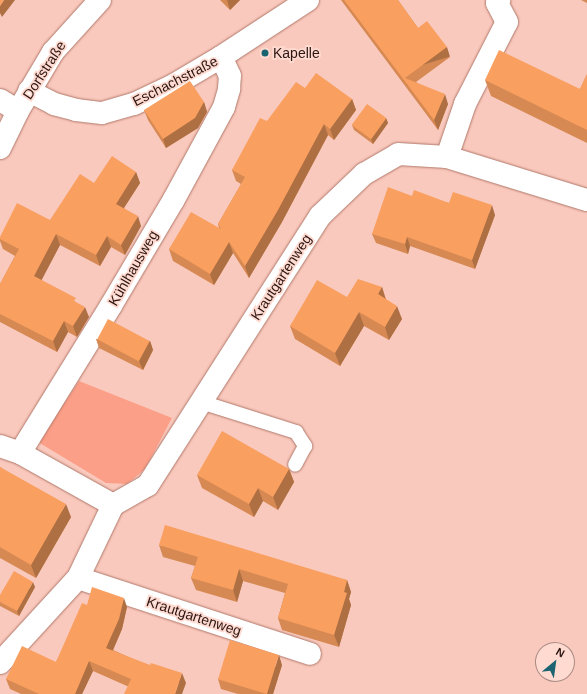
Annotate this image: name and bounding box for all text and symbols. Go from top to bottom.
street label: Dorfstraße [19,38,69,102]
place label: Kapelle [273,45,320,61]
marker: Kapelle [260,48,270,58]
street label: Eschachstraße [130,52,220,110]
street label: Kühlhausweg [105,227,161,309]
street label: Krautgartenweg [247,231,315,323]
street label: Krautgartenweg [144,593,244,639]
north arrow [535,642,575,682]
text: N [554,645,567,660]

